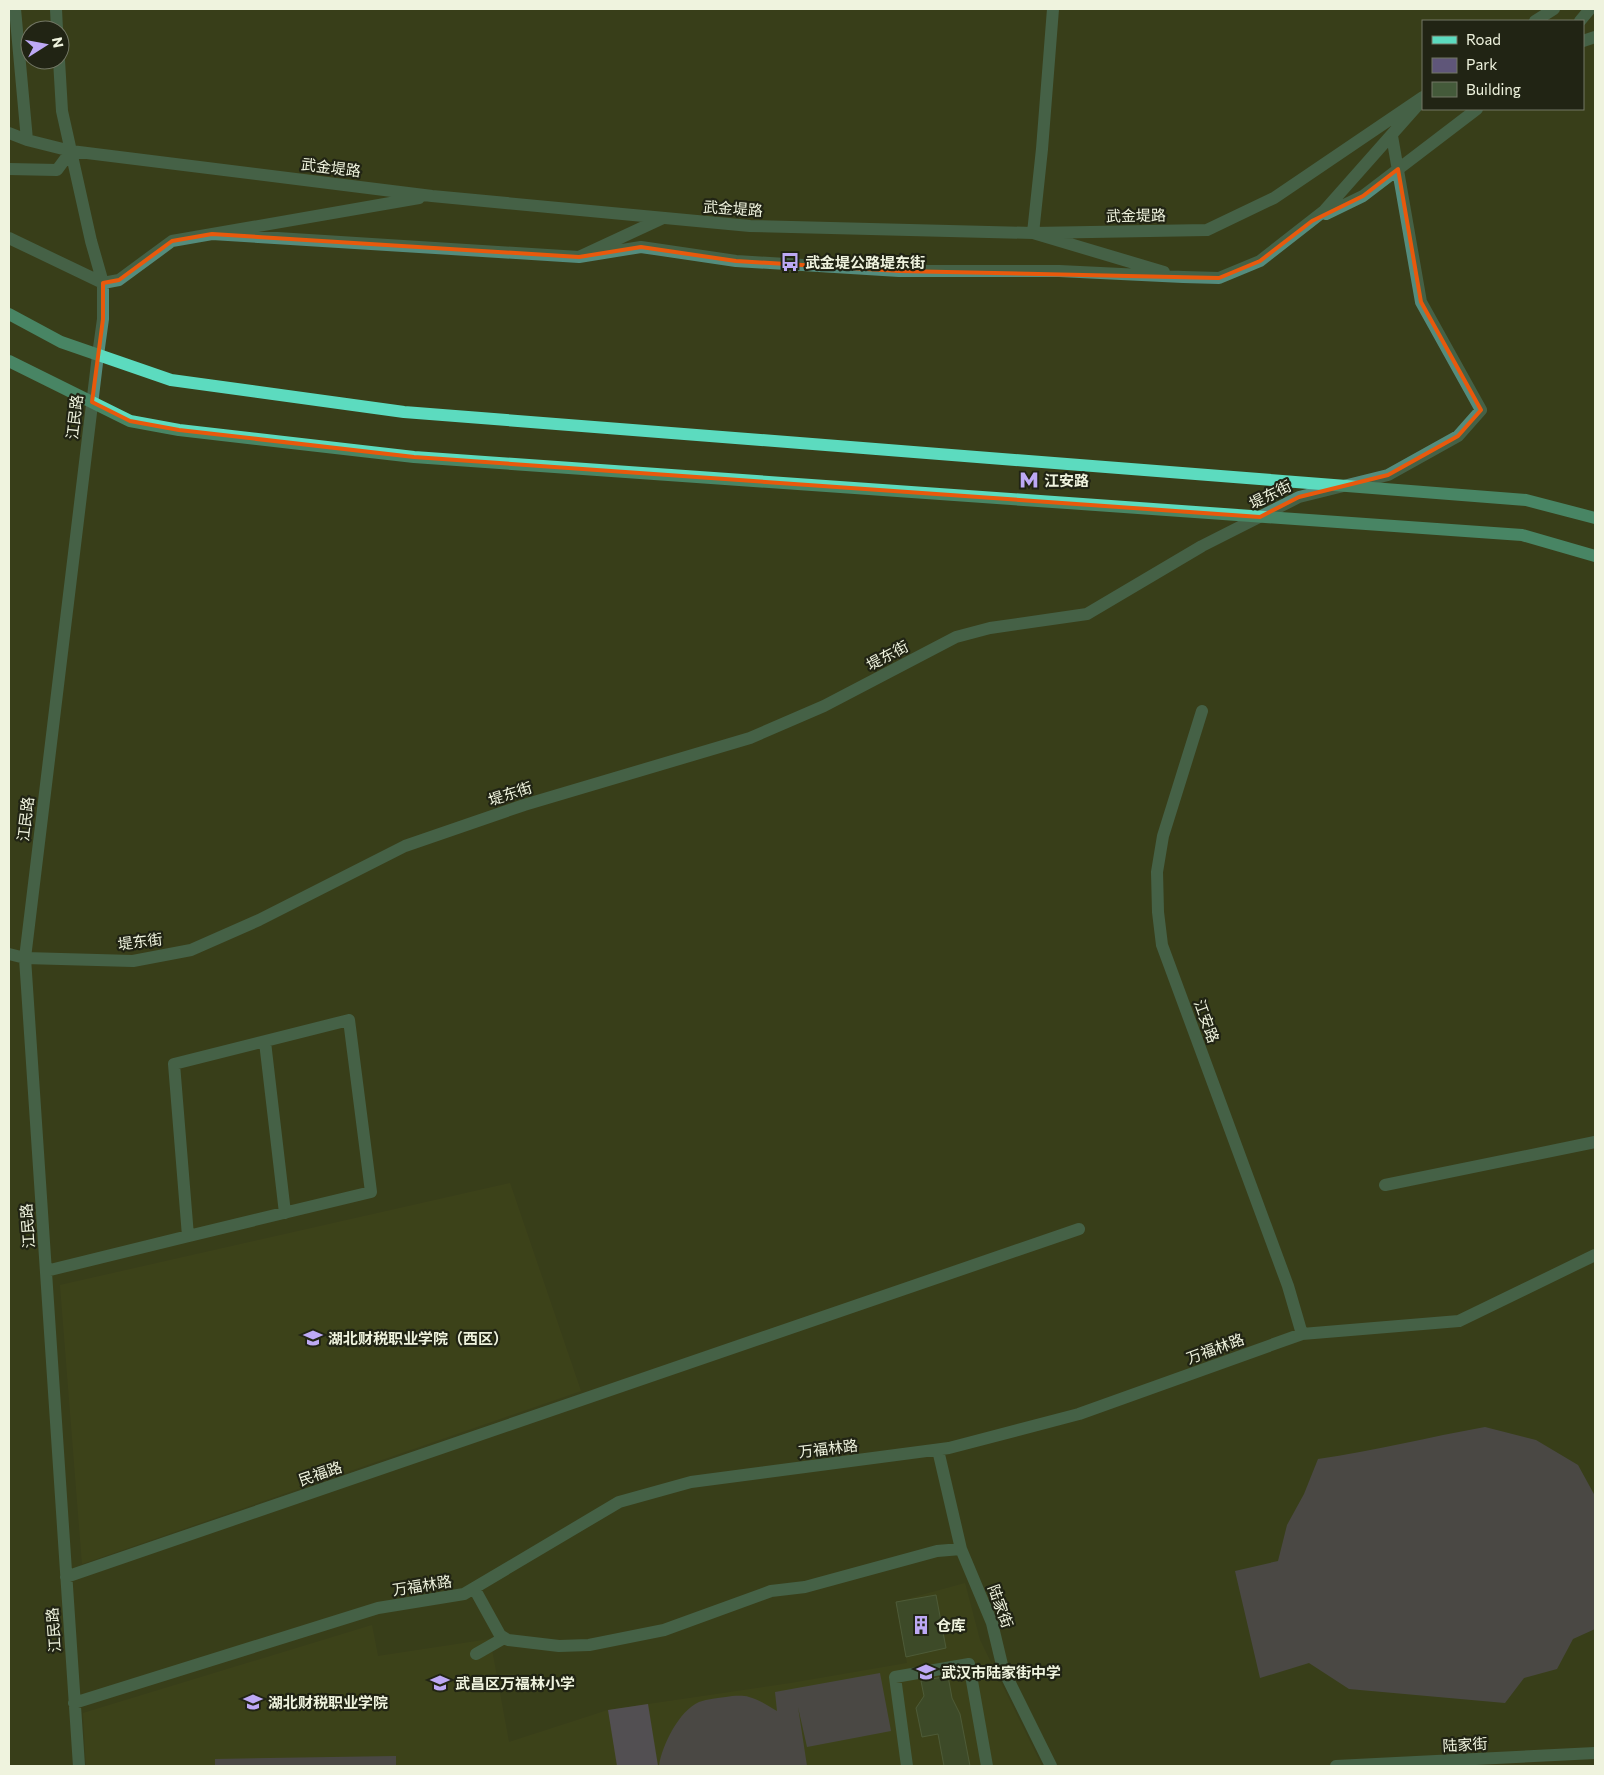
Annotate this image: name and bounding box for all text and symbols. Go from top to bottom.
north arrow [20,20,70,70]
legend [1422,20,1584,110]
text: Road [1466,30,1501,48]
text: N [49,36,68,49]
text: Park [1466,55,1497,73]
text: Building [1466,80,1521,98]
street label: 武金堤路 [300,154,362,180]
street label: 武金堤路 [702,197,764,219]
street label: 武金堤路 [1106,205,1166,225]
bus stop icon: 武金堤公路堤东街 [779,251,801,273]
place label: 武金堤公路堤东街 [805,253,925,271]
street label: 江民路 [62,394,86,440]
metro station icon: 江安路 [1018,469,1040,491]
place label: 江安路 [1044,471,1089,489]
street label: 堤东街 [1246,476,1294,512]
street label: 堤东街 [863,636,911,674]
street label: 堤东街 [486,777,534,809]
street label: 江民路 [13,796,37,842]
street label: 堤东街 [117,929,163,953]
street label: 江安路 [1191,997,1223,1045]
street label: 江民路 [16,1203,38,1249]
school or university icon: 湖北财税职业学院（西区） [302,1327,324,1349]
place label: 湖北财税职业学院（西区） [328,1329,508,1347]
street label: 万福林路 [1184,1329,1246,1367]
street label: 万福林路 [797,1435,859,1461]
street label: 民福路 [296,1457,344,1489]
street label: 万福林路 [391,1571,453,1599]
street label: 陆家街 [985,1582,1017,1630]
street label: 江民路 [42,1607,64,1653]
building icon: 仓库 [910,1614,932,1636]
place label: 仓库 [936,1616,966,1634]
school or university icon: 武汉市陆家街中学 [915,1661,937,1683]
place label: 武汉市陆家街中学 [941,1663,1061,1681]
school or university icon: 武昌区万福林小学 [429,1672,451,1694]
place label: 武昌区万福林小学 [455,1674,575,1692]
school or university icon: 湖北财税职业学院 [242,1691,264,1713]
place label: 湖北财税职业学院 [268,1693,388,1711]
street label: 陆家街 [1442,1734,1488,1754]

